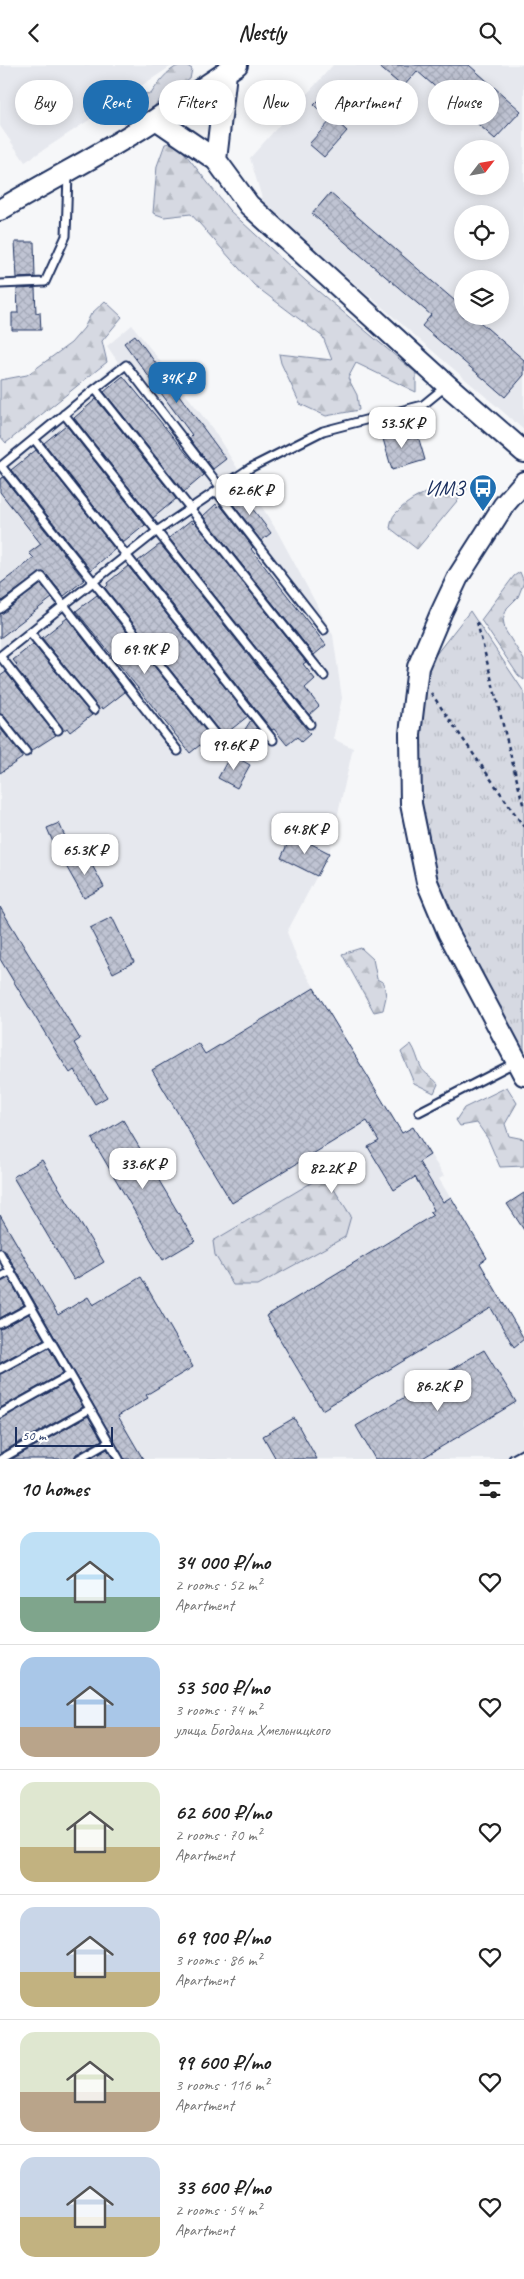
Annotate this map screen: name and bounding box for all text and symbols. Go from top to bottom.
icon: back [20,19,48,47]
text: Nestly [238,19,286,47]
icon: search [476,19,504,47]
chip: Buy [15,80,73,125]
chip: Rent [83,80,149,125]
chip: Filters [159,80,234,125]
chip: New [244,80,306,125]
chip: Apartment [316,80,418,125]
chip: House [428,80,499,125]
north arrow [454,140,509,195]
map controls [454,140,509,325]
button: locate [454,205,509,260]
button: layers [454,270,509,325]
pin: 34K ₽ [142,361,212,404]
text: 34K ₽ [160,368,194,388]
pin: 53.5K ₽ [356,407,448,449]
text: 53.5K ₽ [380,413,424,433]
pin: 62.6K ₽ [204,473,296,516]
bus stop icon: ИМЗ [468,473,498,512]
place label: ИМЗ [426,475,467,501]
text: 62.6K ₽ [227,480,273,500]
pin: 69.9K ₽ [99,633,191,675]
text: 69.9K ₽ [123,639,168,659]
pin: 99.6K ₽ [188,729,280,771]
text: 99.6K ₽ [212,735,257,755]
pin: 64.8K ₽ [259,813,351,855]
text: 64.8K ₽ [282,819,328,839]
pin: 65.3K ₽ [39,833,131,876]
text: 65.3K ₽ [62,840,108,860]
pin: 33.6K ₽ [97,1147,189,1190]
pin: 82.2K ₽ [286,1151,378,1194]
text: 33.6K ₽ [120,1154,166,1174]
text: 82.2K ₽ [309,1158,355,1178]
pin: 86.2K ₽ [392,1369,484,1412]
text: 86.2K ₽ [415,1376,461,1396]
scale bar [15,1424,112,1447]
text: 50 m [22,1427,46,1444]
icon: filters [476,1475,504,1503]
text: 10 homes [20,1476,89,1502]
text: 34 000 ₽/mo [175,1549,270,1575]
icon: home [60,1552,120,1612]
icon: heart [476,1568,504,1596]
text: 2 rooms · 52 m² [175,1575,261,1595]
text: Apartment [175,1595,234,1615]
text: 53 500 ₽/mo [175,1674,270,1700]
icon: home [60,1677,120,1737]
icon: heart [476,1693,504,1721]
text: 3 rooms · 74 m² [175,1700,261,1720]
text: улица Богдана Хмельницкого [175,1720,330,1740]
text: 62 600 ₽/mo [175,1799,271,1825]
icon: home [60,1802,120,1862]
icon: heart [476,1818,504,1846]
text: 2 rooms · 70 m² [175,1825,261,1845]
text: Apartment [175,1845,234,1865]
text: 69 900 ₽/mo [175,1924,270,1950]
icon: home [60,1927,120,1987]
icon: heart [476,1943,504,1971]
text: 3 rooms · 86 m² [175,1950,261,1970]
text: Apartment [175,1970,234,1990]
text: 99 600 ₽/mo [175,2049,270,2075]
icon: home [60,2052,120,2112]
icon: heart [476,2068,504,2096]
text: 3 rooms · 116 m² [175,2075,269,2095]
text: Apartment [175,2095,234,2115]
text: 33 600 ₽/mo [175,2174,271,2200]
icon: home [60,2177,120,2237]
icon: heart [476,2193,504,2221]
text: 2 rooms · 54 m² [175,2200,261,2220]
text: Apartment [175,2220,234,2240]

